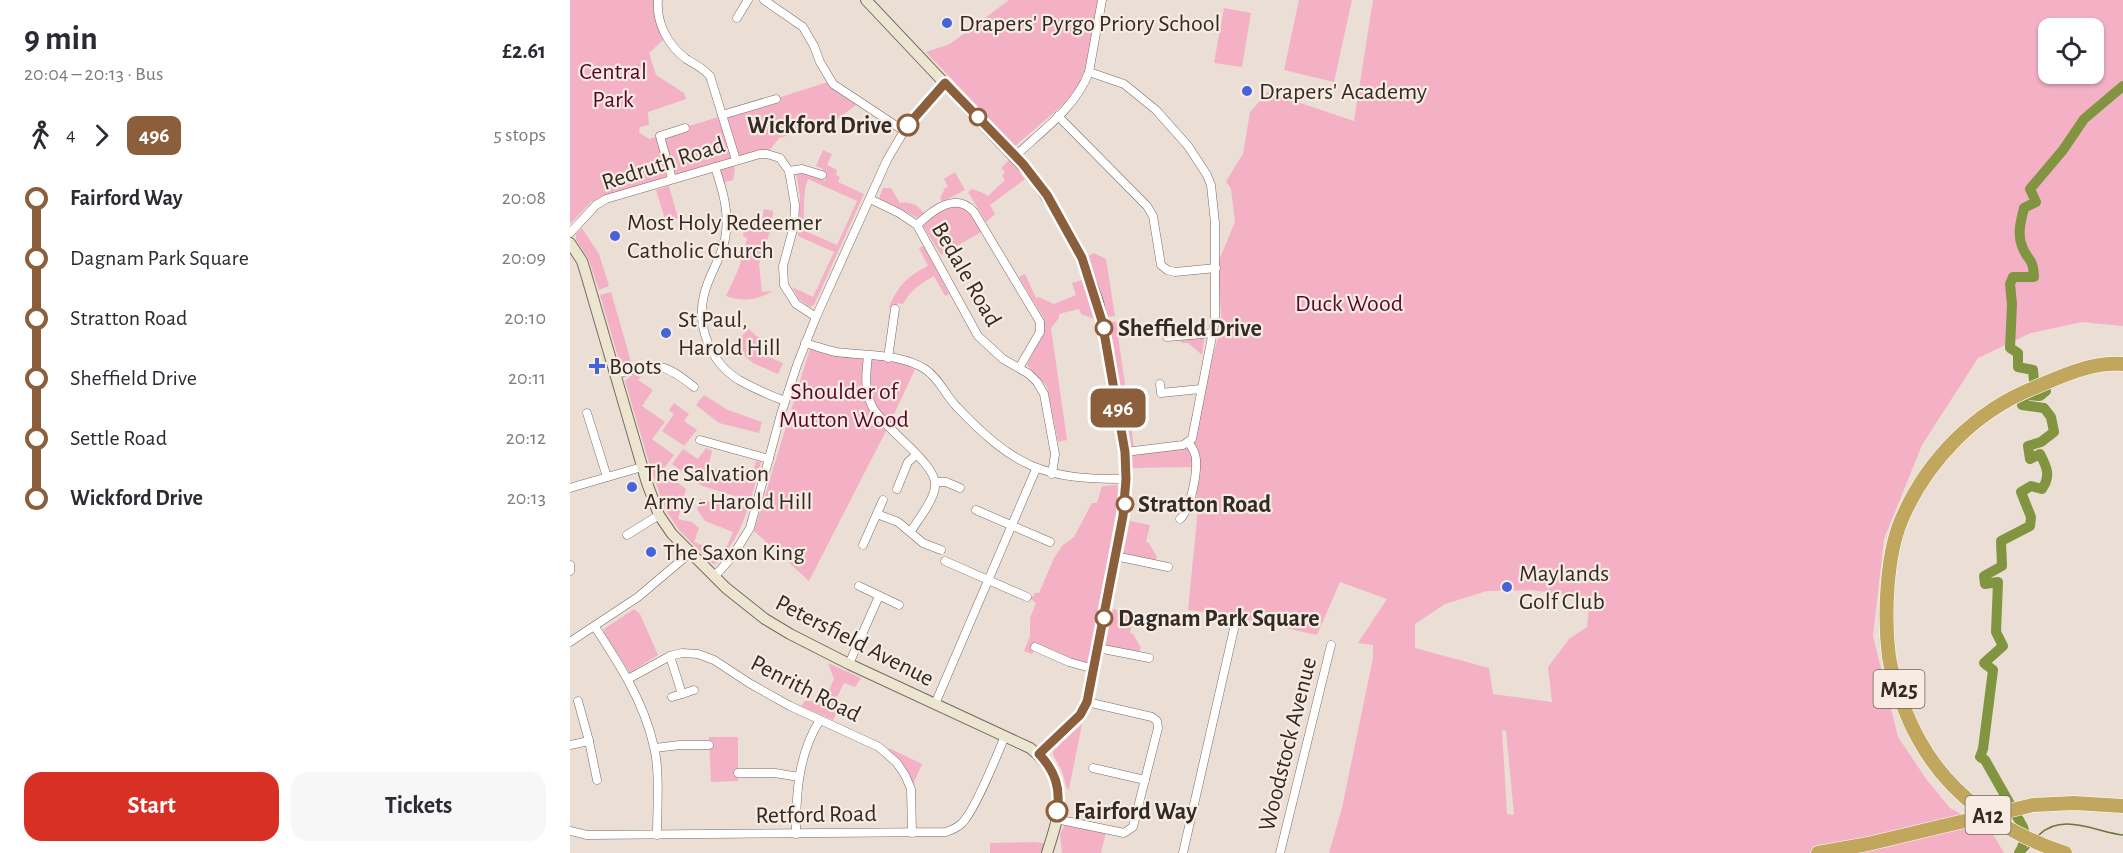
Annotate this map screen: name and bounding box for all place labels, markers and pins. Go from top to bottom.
place label: Drapers' Pyrgo Priory School [959,12,1220,36]
marker: Drapers' Pyrgo Priory School [940,16,954,30]
place label: Drapers' Academy [1259,80,1427,104]
marker: Drapers' Academy [1240,84,1254,98]
unlabelled marker [969,108,987,126]
place label: Wickford Drive [747,114,892,138]
marker: Wickford Drive [897,114,919,136]
place label: Most Holy Redeemer Catholic Church [627,211,822,263]
marker: Most Holy Redeemer Catholic Church [608,229,622,243]
place label: St Paul, Harold Hill [678,308,781,360]
place label: Sheffield Drive [1118,317,1262,341]
marker: Sheffield Drive [1095,319,1113,337]
marker: St Paul, Harold Hill [659,326,673,340]
place label: Boots [609,355,662,379]
marker: Boots [590,359,604,373]
place label: The Salvation Army - Harold Hill [644,462,812,514]
marker: The Salvation Army - Harold Hill [625,480,639,494]
place label: Stratton Road [1138,493,1272,517]
marker: Stratton Road [1116,495,1134,513]
place label: The Saxon King [663,541,805,565]
marker: The Saxon King [644,545,658,559]
place label: Maylands Golf Club [1519,562,1609,614]
marker: Maylands Golf Club [1500,580,1514,594]
place label: Dagnam Park Square [1118,607,1320,631]
marker: Dagnam Park Square [1095,609,1113,627]
marker: Fairford Way [1046,800,1068,822]
place label: Fairford Way [1074,800,1197,824]

